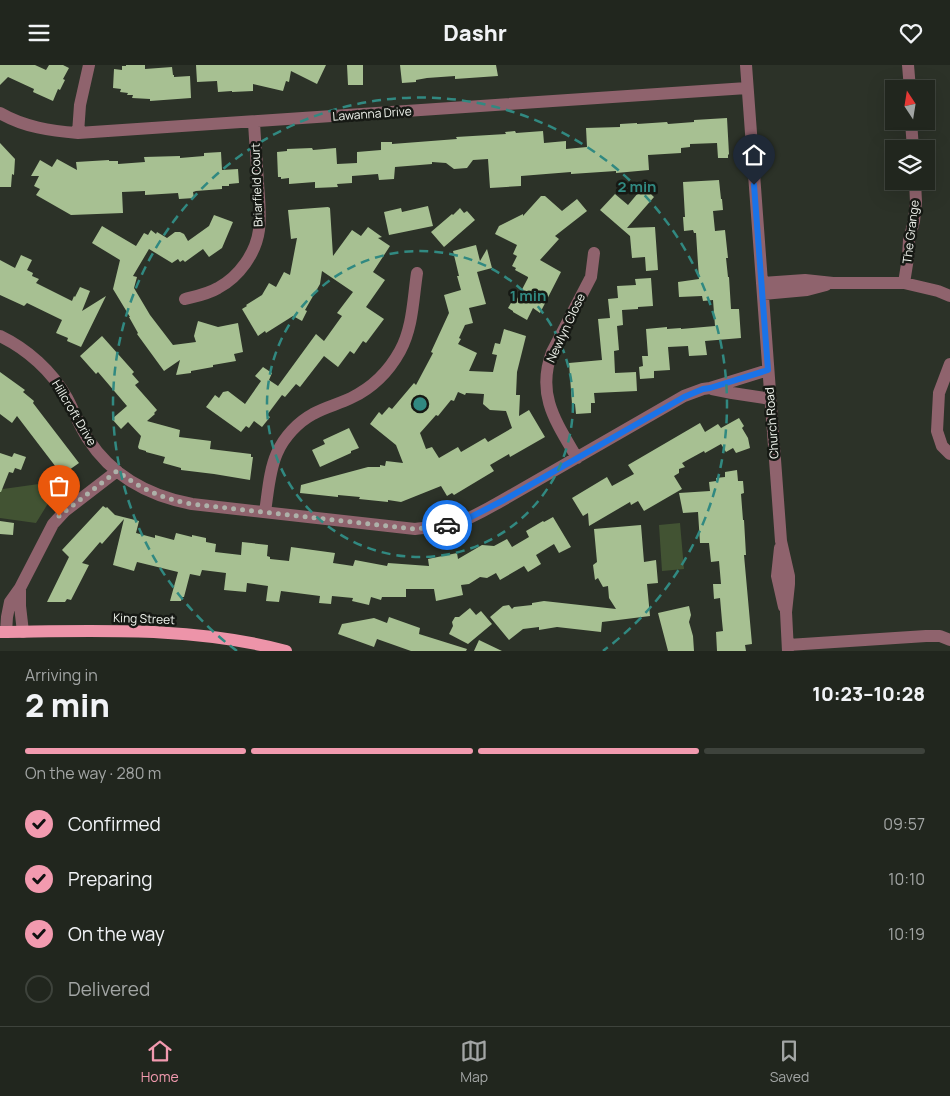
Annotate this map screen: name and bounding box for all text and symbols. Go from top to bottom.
text: Dashr [443,18,507,48]
icon: menu [25,19,53,47]
icon: heart [897,19,925,47]
north arrow [885,80,935,130]
map controls [885,80,935,190]
street label: Lawanna Drive [332,102,412,125]
pin [733,134,775,185]
button: layers [885,140,935,190]
icon: home [740,141,768,169]
street label: Briarfield Court [247,143,266,227]
text: 2 min [617,176,657,197]
street label: The Grange [898,199,923,265]
text: 1 min [510,285,546,306]
street label: Newlyn Close [542,290,589,365]
street label: Hillcroft Drive [48,377,101,449]
street label: Church Road [761,387,782,459]
centre of rings [411,395,429,413]
pin [38,465,80,516]
icon: bag [45,472,73,500]
courier [422,500,472,550]
icon: car [433,511,461,539]
street label: King Street [113,609,175,628]
text: Arriving in [25,664,98,686]
text: 10:23–10:28 [812,681,925,707]
text: 2 min [25,683,110,727]
text: On the way · 280 m [25,762,161,784]
icon: check [25,810,53,838]
text: Confirmed [68,811,161,837]
text: 09:57 [883,813,925,835]
icon: check [25,865,53,893]
text: Preparing [68,866,153,892]
text: 10:10 [888,868,925,890]
icon: check [25,920,53,948]
text: On the way [68,921,165,947]
text: 10:19 [888,923,925,945]
text: Delivered [68,976,150,1002]
tab: Home [141,1037,179,1086]
tab: Map [460,1037,488,1086]
tab: Saved [770,1037,809,1086]

